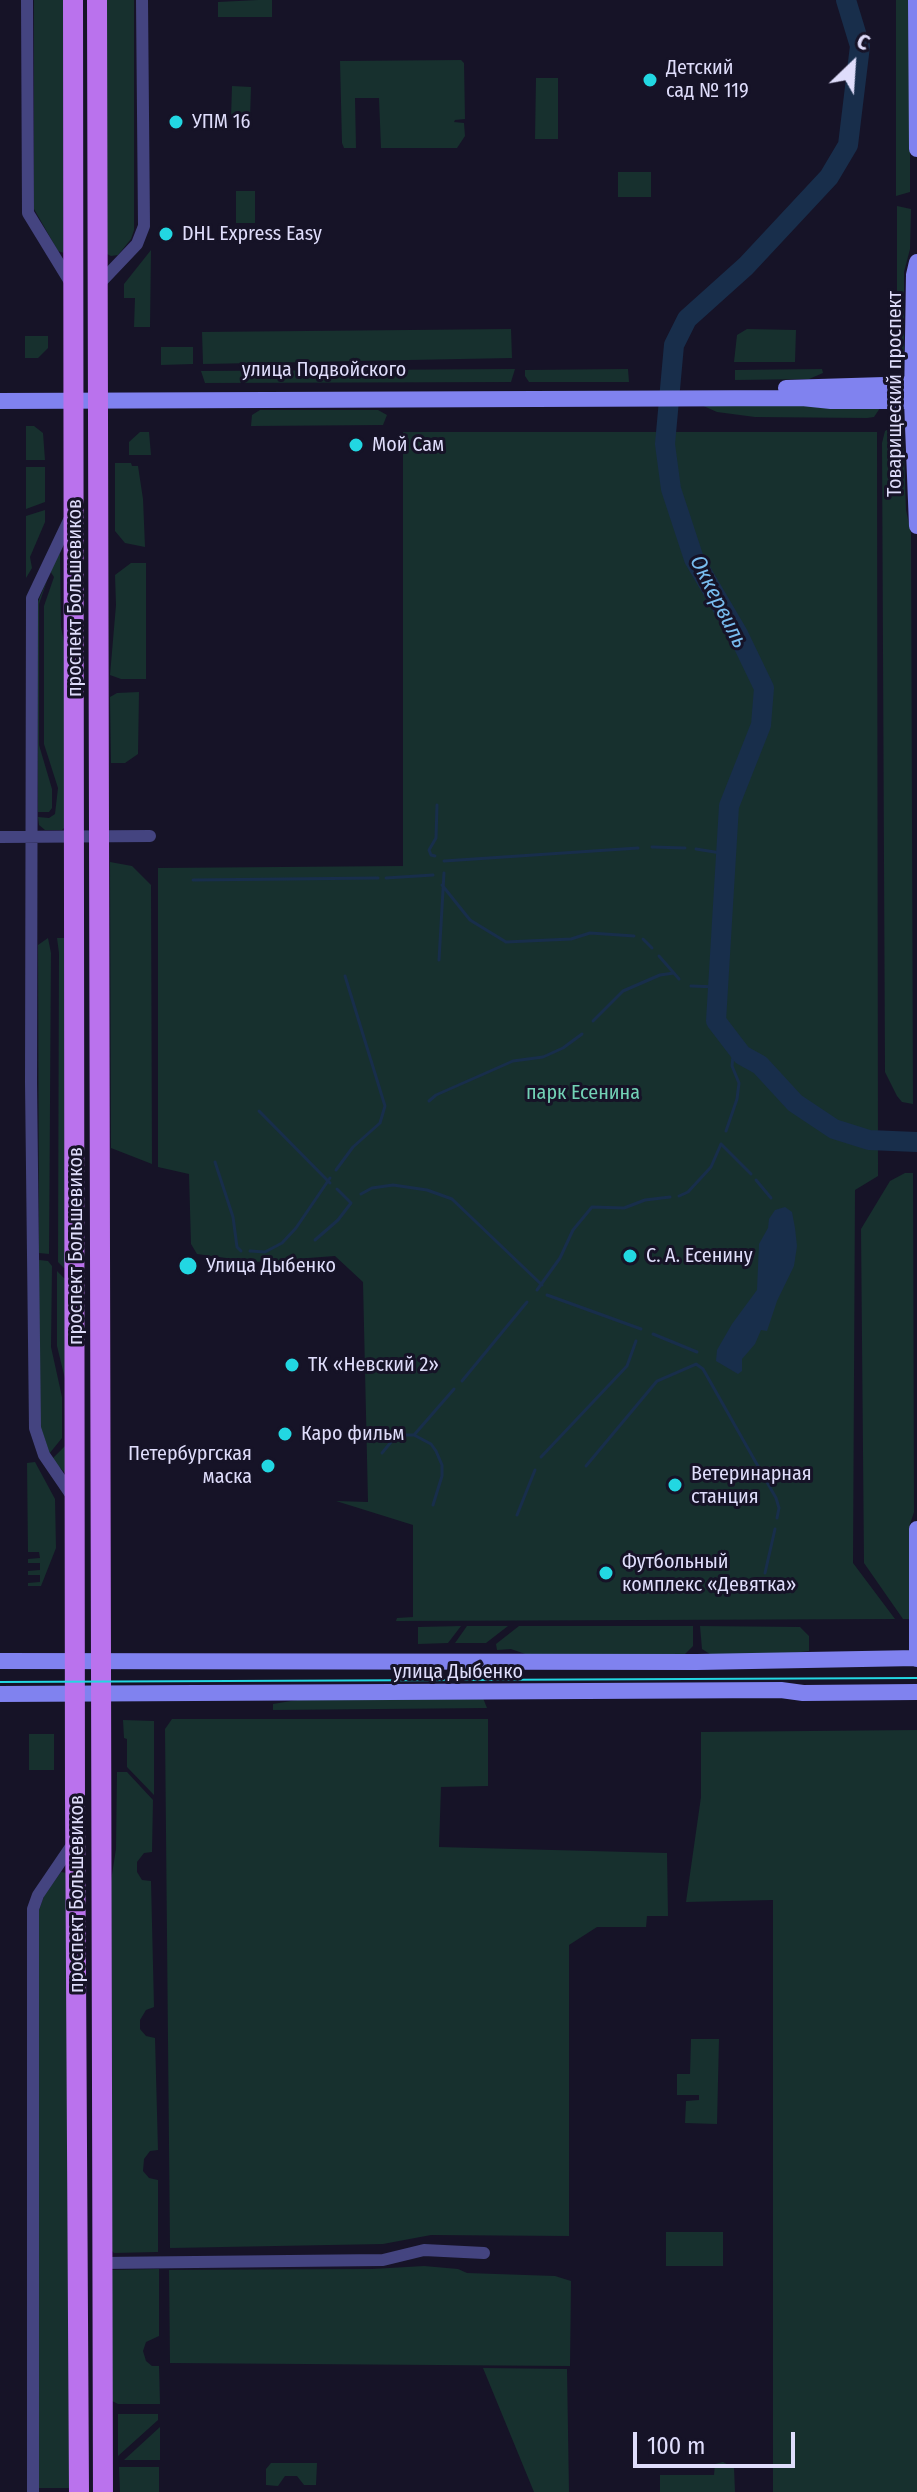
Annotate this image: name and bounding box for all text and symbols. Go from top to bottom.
north arrow [813,24,893,104]
text: С [852,27,874,56]
place label: Детский сад № 119 [666,56,749,103]
marker: Детский сад № 119 [641,71,659,89]
place label: УПМ 16 [192,110,250,134]
marker: УПМ 16 [167,113,185,131]
place label: DHL Express Easy [182,222,322,246]
marker: DHL Express Easy [157,225,175,243]
street label: Товарищеский проспект [883,291,907,497]
street label: улица Подвойского [242,358,406,382]
place label: Мой Сам [372,433,444,457]
marker: Мой Сам [347,436,365,454]
street label: проспект Большевиков [63,499,87,697]
water label: Оккервиль [683,551,753,653]
park label: парк Есенина [526,1081,640,1105]
street label: проспект Большевиков [64,1147,88,1345]
place label: С. А. Есенину [646,1244,753,1268]
marker: С. А. Есенину [621,1247,639,1265]
place label: Улица Дыбенко [206,1254,336,1278]
marker: Улица Дыбенко [177,1255,199,1277]
place label: ТК «Невский 2» [308,1353,439,1377]
marker: ТК «Невский 2» [283,1356,301,1374]
place label: Каро фильм [301,1422,404,1446]
marker: Каро фильм [276,1425,294,1443]
place label: Петербургская маска [128,1442,252,1489]
marker: Петербургская маска [259,1457,277,1475]
place label: Ветеринарная станция [691,1462,812,1509]
marker: Ветеринарная станция [666,1476,684,1494]
place label: Футбольный комплекс «Девятка» [622,1550,796,1597]
marker: Футбольный комплекс «Девятка» [597,1564,615,1582]
street label: улица Дыбенко [393,1660,523,1684]
street label: проспект Большевиков [65,1795,89,1993]
scale bar [637,2416,799,2466]
text: 100 m [647,2432,705,2460]

